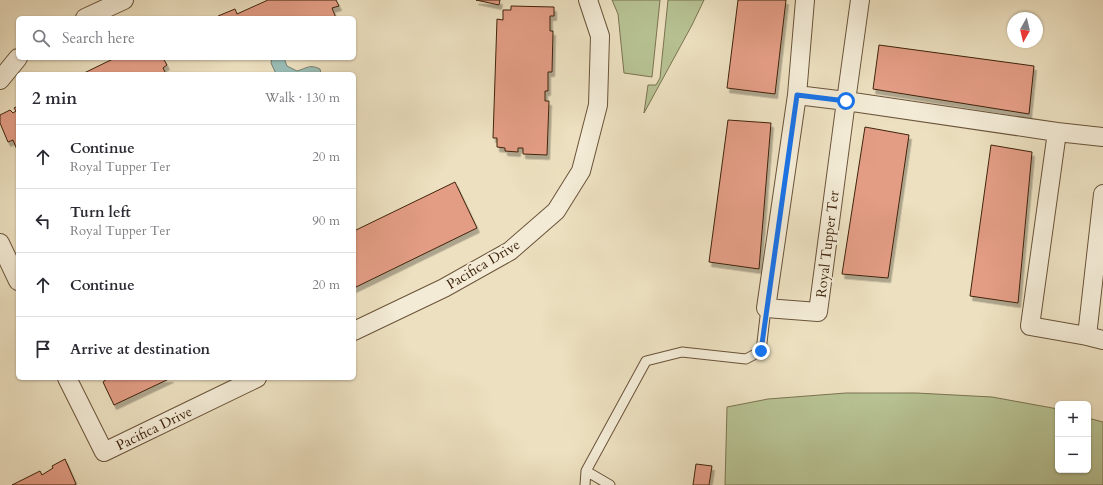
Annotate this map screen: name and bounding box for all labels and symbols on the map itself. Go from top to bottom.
north arrow [1007,12,1043,48]
route start [837,92,855,110]
street label: Royal Tupper Ter [811,188,844,299]
street label: Pacifica Drive [443,235,524,294]
route end [752,342,770,360]
street label: Pacifica Drive [113,402,196,455]

